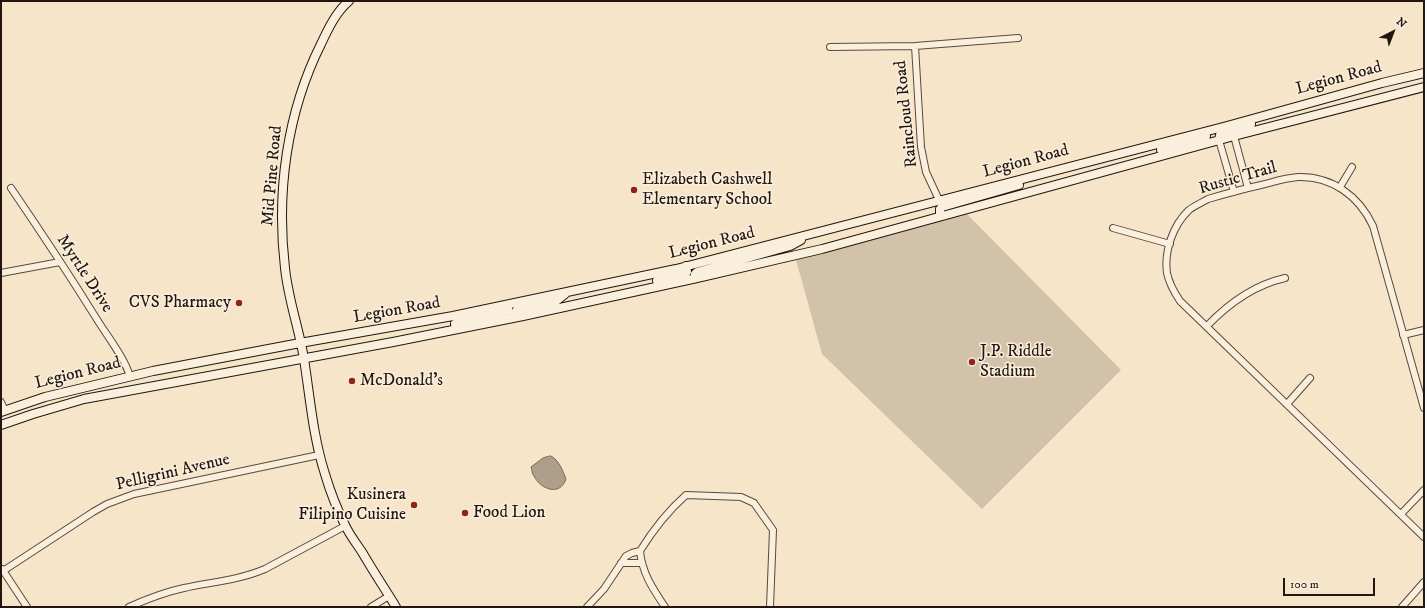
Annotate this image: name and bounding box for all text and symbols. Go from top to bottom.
north arrow [1373,12,1413,52]
text: N [1393,15,1409,31]
street label: Legion Road [1294,58,1384,100]
street label: Raincloud Road [891,59,923,169]
street label: Mid Pine Road [258,125,288,227]
street label: Legion Road [981,141,1071,183]
street label: Rustic Trail [1197,158,1279,200]
place label: Elizabeth Cashwell Elementary School [642,170,772,210]
marker: Elizabeth Cashwell Elementary School [629,185,639,195]
street label: Legion Road [667,223,757,265]
street label: Myrtle Drive [51,231,117,317]
place label: CVS Pharmacy [129,293,231,313]
street label: Legion Road [352,293,442,329]
marker: CVS Pharmacy [234,298,244,308]
place label: J.P. Riddle Stadium [980,342,1052,382]
street label: Legion Road [33,353,123,395]
marker: J.P. Riddle Stadium [967,357,977,367]
place label: McDonald's [360,371,443,391]
marker: McDonald's [347,376,357,386]
street label: Pelligrini Avenue [114,450,232,496]
place label: Kusinera Filipino Cuisine [298,485,406,525]
marker: Kusinera Filipino Cuisine [409,500,419,510]
place label: Food Lion [473,503,545,523]
marker: Food Lion [460,508,470,518]
scale bar [1285,570,1377,596]
text: 100 m [1290,577,1319,592]

